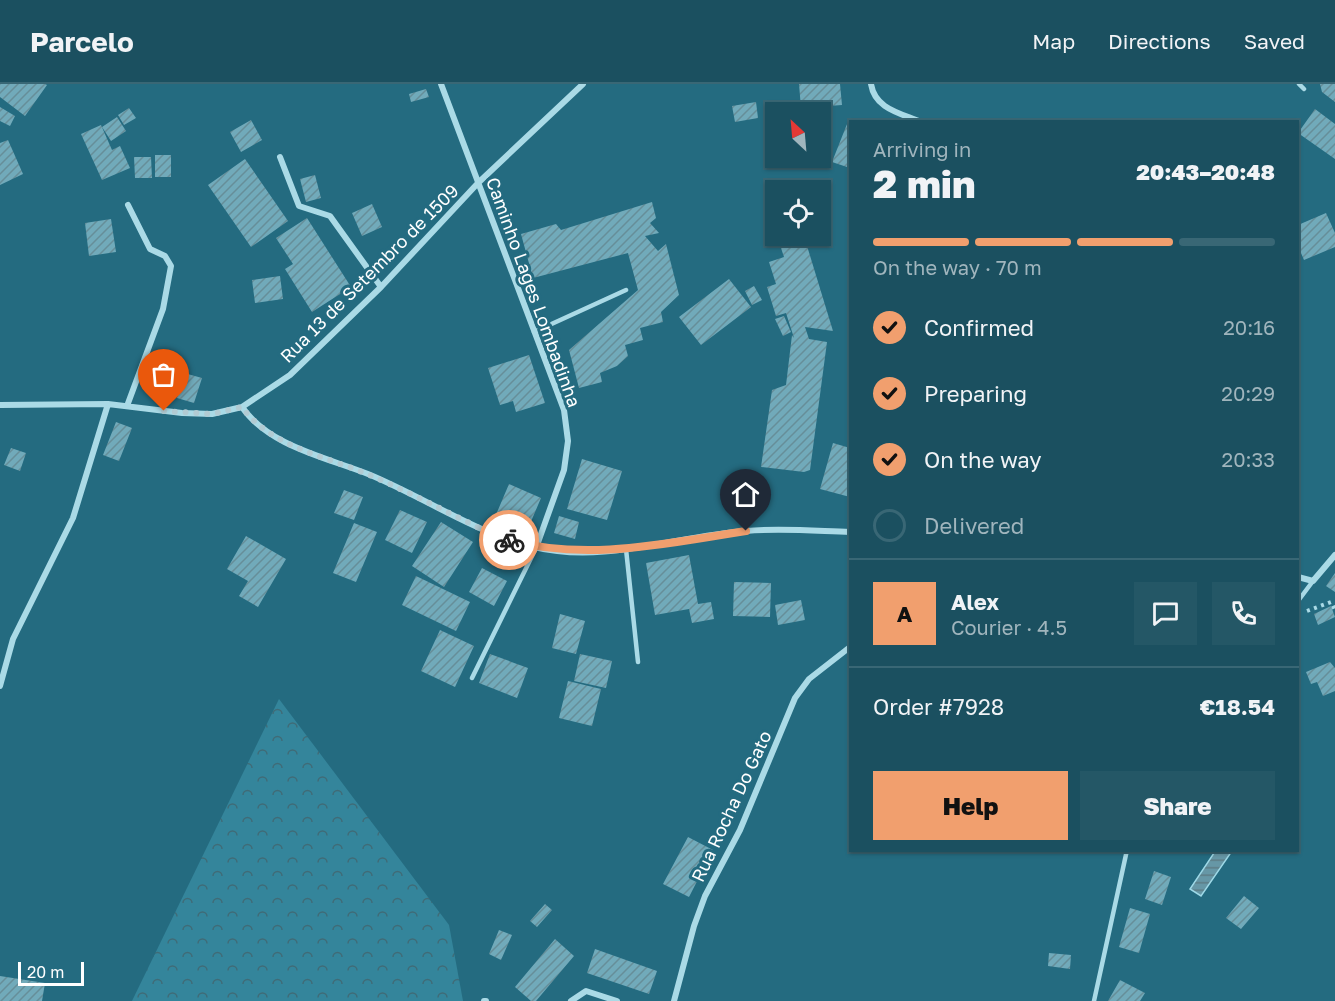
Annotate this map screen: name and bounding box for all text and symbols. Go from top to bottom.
text: Parcelo [30,25,134,58]
text: Map [1032,28,1075,54]
text: Directions [1108,28,1211,54]
text: Saved [1244,28,1305,54]
north arrow [765,102,831,168]
map controls [765,102,831,246]
text: Arriving in [873,137,971,161]
text: 20:43–20:48 [1136,158,1275,185]
text: 2 min [873,160,976,207]
street label: Caminho Lages Lombadinha [482,174,586,410]
street label: Rua 13 de Setembro de 1509 [275,179,463,367]
button: locate [765,180,831,246]
text: On the way · 70 m [873,255,1042,279]
icon: check [873,311,906,344]
text: Confirmed [924,314,1034,341]
text: 20:16 [1223,315,1275,339]
pin [138,349,189,411]
icon: bag [147,358,180,391]
icon: check [873,377,906,410]
text: Preparing [924,380,1027,407]
text: 20:29 [1221,381,1275,405]
icon: check [873,443,906,476]
text: On the way [924,446,1042,473]
text: 20:33 [1222,447,1275,471]
pin [720,469,771,531]
icon: home [729,478,762,511]
courier [479,510,539,570]
text: Delivered [924,512,1024,539]
icon: bike [493,524,526,557]
button: chat [1134,582,1197,645]
button: phone [1212,582,1275,645]
text: Alex [951,588,999,615]
text: A [897,600,912,627]
text: Courier · 4.5 [951,615,1067,639]
text: Order #7928 [873,693,1004,720]
text: €18.54 [1200,693,1275,720]
street label: Rua Rocha Do Gato [686,727,776,885]
button: Help [873,771,1068,840]
button: Share [1080,771,1275,840]
scale bar [18,959,84,986]
text: 20 m [27,962,64,982]

